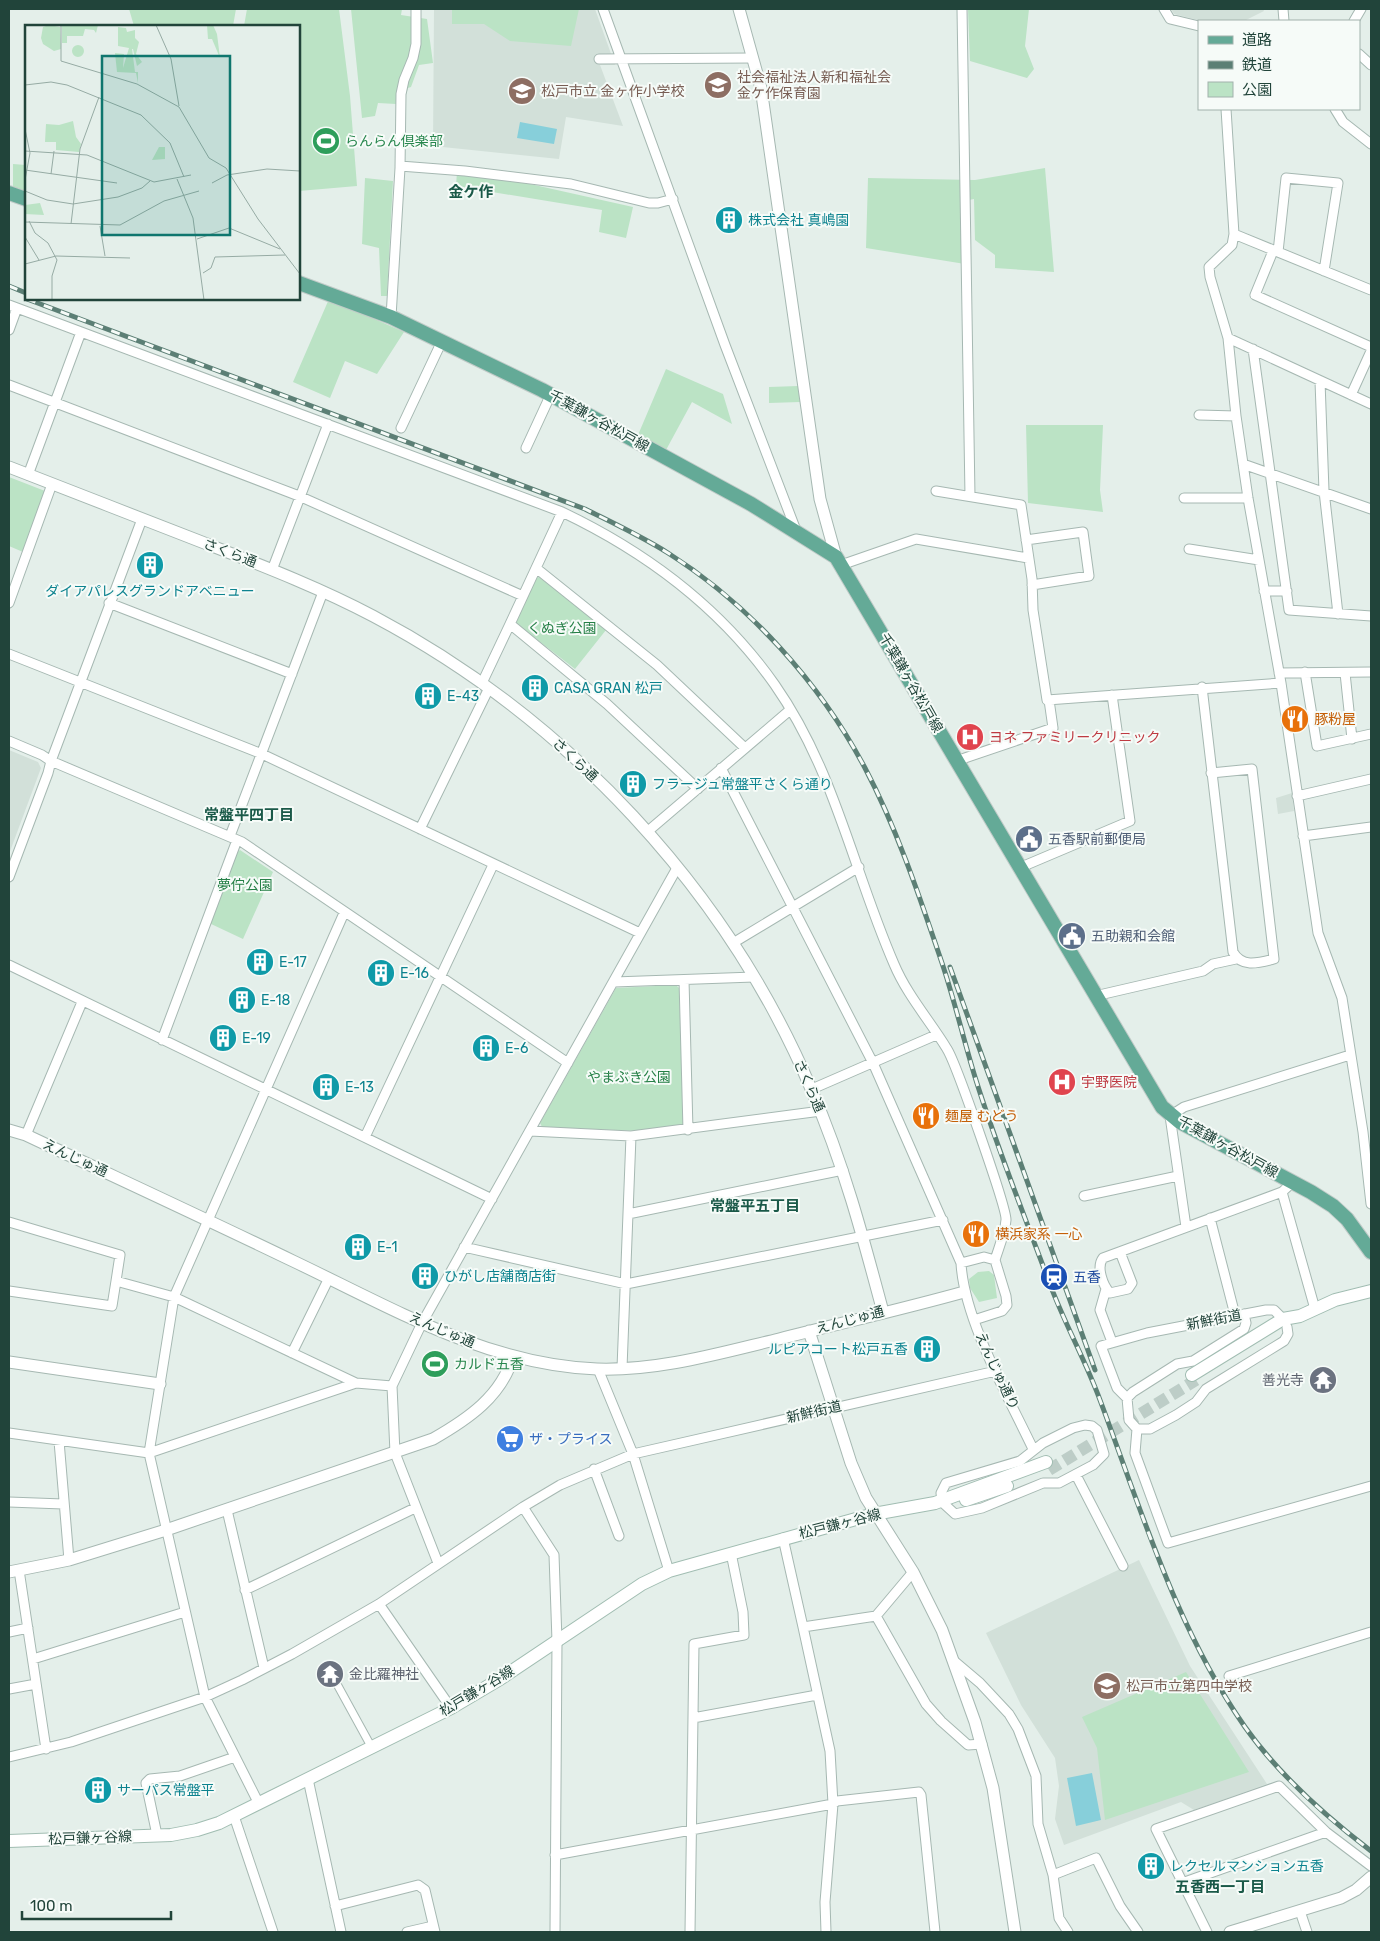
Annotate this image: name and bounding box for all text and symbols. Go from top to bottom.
legend [1198,20,1360,110]
inset map [25,25,300,300]
text: 道路 [1242,31,1272,49]
text: 鉄道 [1242,56,1272,74]
place label: 社会福祉法人新和福祉会 金ケ作保育園 [737,69,891,102]
school or university icon: 社会福祉法人新和福祉会 金ケ作保育園 [703,70,733,100]
school or university icon: 松戸市立 金ヶ作小学校 [507,76,537,106]
text: 公園 [1242,81,1272,99]
place label: 松戸市立 金ヶ作小学校 [541,83,684,100]
sports icon: らんらん倶楽部 [311,126,341,156]
place label: らんらん倶楽部 [345,133,443,150]
district label: 金ケ作 [448,183,494,201]
building icon: 株式会社 真嶋園 [714,205,744,235]
place label: 株式会社 真嶋園 [748,212,849,229]
street label: 千葉鎌ヶ谷松戸線 [546,386,652,456]
street label: さくら通 [201,535,259,571]
building icon: ダイアパレスグランドアベニュー [135,550,165,580]
place label: ダイアパレスグランドアベニュー [45,583,255,600]
park label: くぬぎ公園 [527,620,597,637]
street label: 千葉鎌ヶ谷松戸線 [876,630,946,736]
building icon: CASA GRAN 松戸 [520,673,550,703]
place label: CASA GRAN 松戸 [554,680,663,697]
building icon: E-43 [413,681,443,711]
place label: E-43 [447,688,479,705]
restaurant icon: 豚粉屋 [1280,704,1310,734]
place label: 豚粉屋 [1314,711,1356,728]
hospital icon: ヨネ ファミリークリニック [955,722,985,752]
place label: ヨネ ファミリークリニック [989,729,1160,746]
street label: さくら通 [549,735,601,785]
building icon: フラージュ常盤平さくら通り [618,769,648,799]
place label: フラージュ常盤平さくら通り [652,776,833,793]
district label: 常盤平四丁目 [204,806,294,824]
public building icon: 五香駅前郵便局 [1014,824,1044,854]
place label: 五香駅前郵便局 [1048,831,1146,848]
park label: 夢佇公園 [217,877,273,894]
public building icon: 五助親和会館 [1057,921,1087,951]
place label: 五助親和会館 [1091,928,1175,945]
building icon: E-17 [245,947,275,977]
place label: E-17 [279,954,307,971]
building icon: E-16 [366,958,396,988]
place label: E-16 [400,965,429,982]
building icon: E-18 [227,985,257,1015]
place label: E-18 [261,992,291,1009]
building icon: E-19 [208,1023,238,1053]
place label: E-19 [242,1030,271,1047]
building icon: E-6 [471,1033,501,1063]
place label: E-6 [505,1040,529,1057]
street label: さくら通 [790,1057,828,1115]
hospital icon: 宇野医院 [1047,1067,1077,1097]
park label: やまぶき公園 [587,1069,671,1086]
building icon: E-13 [311,1072,341,1102]
place label: 宇野医院 [1081,1074,1137,1091]
place label: E-13 [345,1079,374,1096]
restaurant icon: 麺屋 むどう [911,1101,941,1131]
place label: 麺屋 むどう [945,1108,1018,1125]
street label: 千葉鎌ヶ谷松戸線 [1175,1112,1281,1182]
street label: えんじゅ通 [40,1136,110,1180]
district label: 常盤平五丁目 [710,1197,800,1215]
restaurant icon: 横浜家系 一心 [961,1219,991,1249]
place label: 横浜家系 一心 [995,1226,1082,1243]
building icon: E-1 [343,1232,373,1262]
place label: E-1 [377,1239,398,1256]
building icon: ひがし店舗商店街 [410,1261,440,1291]
station icon: 五香 [1039,1262,1069,1292]
place label: ひがし店舗商店街 [444,1268,556,1285]
place label: 五香 [1073,1269,1101,1286]
street label: えんじゅ通 [814,1303,886,1337]
street label: 新鮮街道 [1185,1306,1243,1334]
street label: えんじゅ通 [406,1309,478,1351]
street label: えんじゅ通り [972,1329,1022,1413]
building icon: ルピアコート松戸五香 [912,1334,942,1364]
place label: ルピアコート松戸五香 [768,1341,908,1358]
sports icon: カルド五香 [420,1349,450,1379]
place label: カルド五香 [454,1356,524,1373]
temple icon: 善光寺 [1308,1365,1338,1395]
place label: 善光寺 [1262,1372,1304,1389]
street label: 新鮮街道 [785,1397,843,1427]
supermarket icon: ザ・プライス [495,1424,525,1454]
place label: ザ・プライス [529,1431,613,1448]
street label: 松戸鎌ヶ谷線 [797,1506,883,1542]
temple icon: 金比羅神社 [315,1659,345,1689]
street label: 松戸鎌ヶ谷線 [437,1662,517,1720]
place label: 金比羅神社 [349,1666,419,1683]
school or university icon: 松戸市立第四中学校 [1092,1671,1122,1701]
place label: 松戸市立第四中学校 [1126,1678,1252,1695]
building icon: サーパス常盤平 [83,1775,113,1805]
place label: サーパス常盤平 [117,1782,215,1799]
street label: 松戸鎌ヶ谷線 [48,1828,132,1848]
building icon: レクセルマンション五香 [1136,1851,1166,1881]
place label: レクセルマンション五香 [1170,1858,1324,1875]
district label: 五香西一丁目 [1175,1878,1265,1896]
scale bar [22,1888,171,1920]
text: 100 m [30,1897,72,1915]

